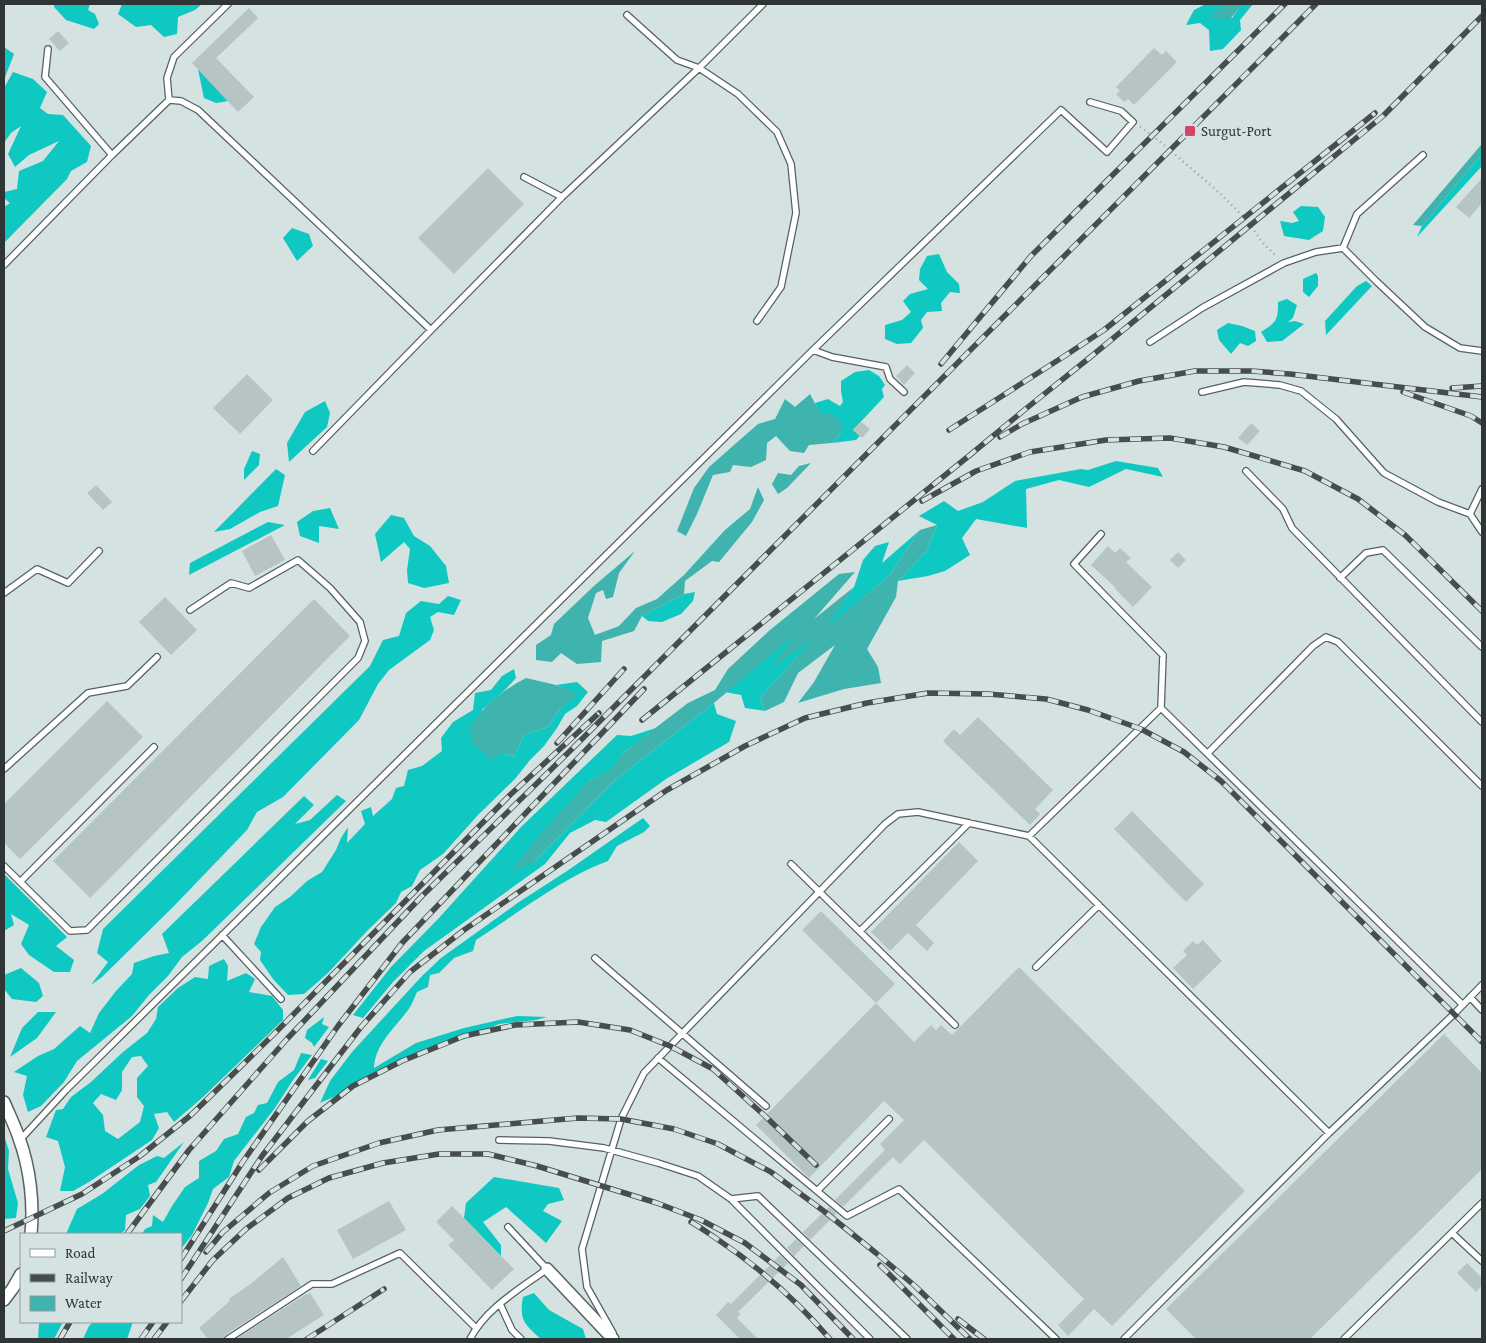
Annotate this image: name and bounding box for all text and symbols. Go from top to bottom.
place label: Surgut-Port [1201,123,1273,140]
marker: Surgut-Port [1183,124,1197,138]
legend [20,1233,182,1323]
text: Road [65,1245,96,1261]
text: Railway [65,1270,113,1287]
text: Water [65,1295,102,1311]

